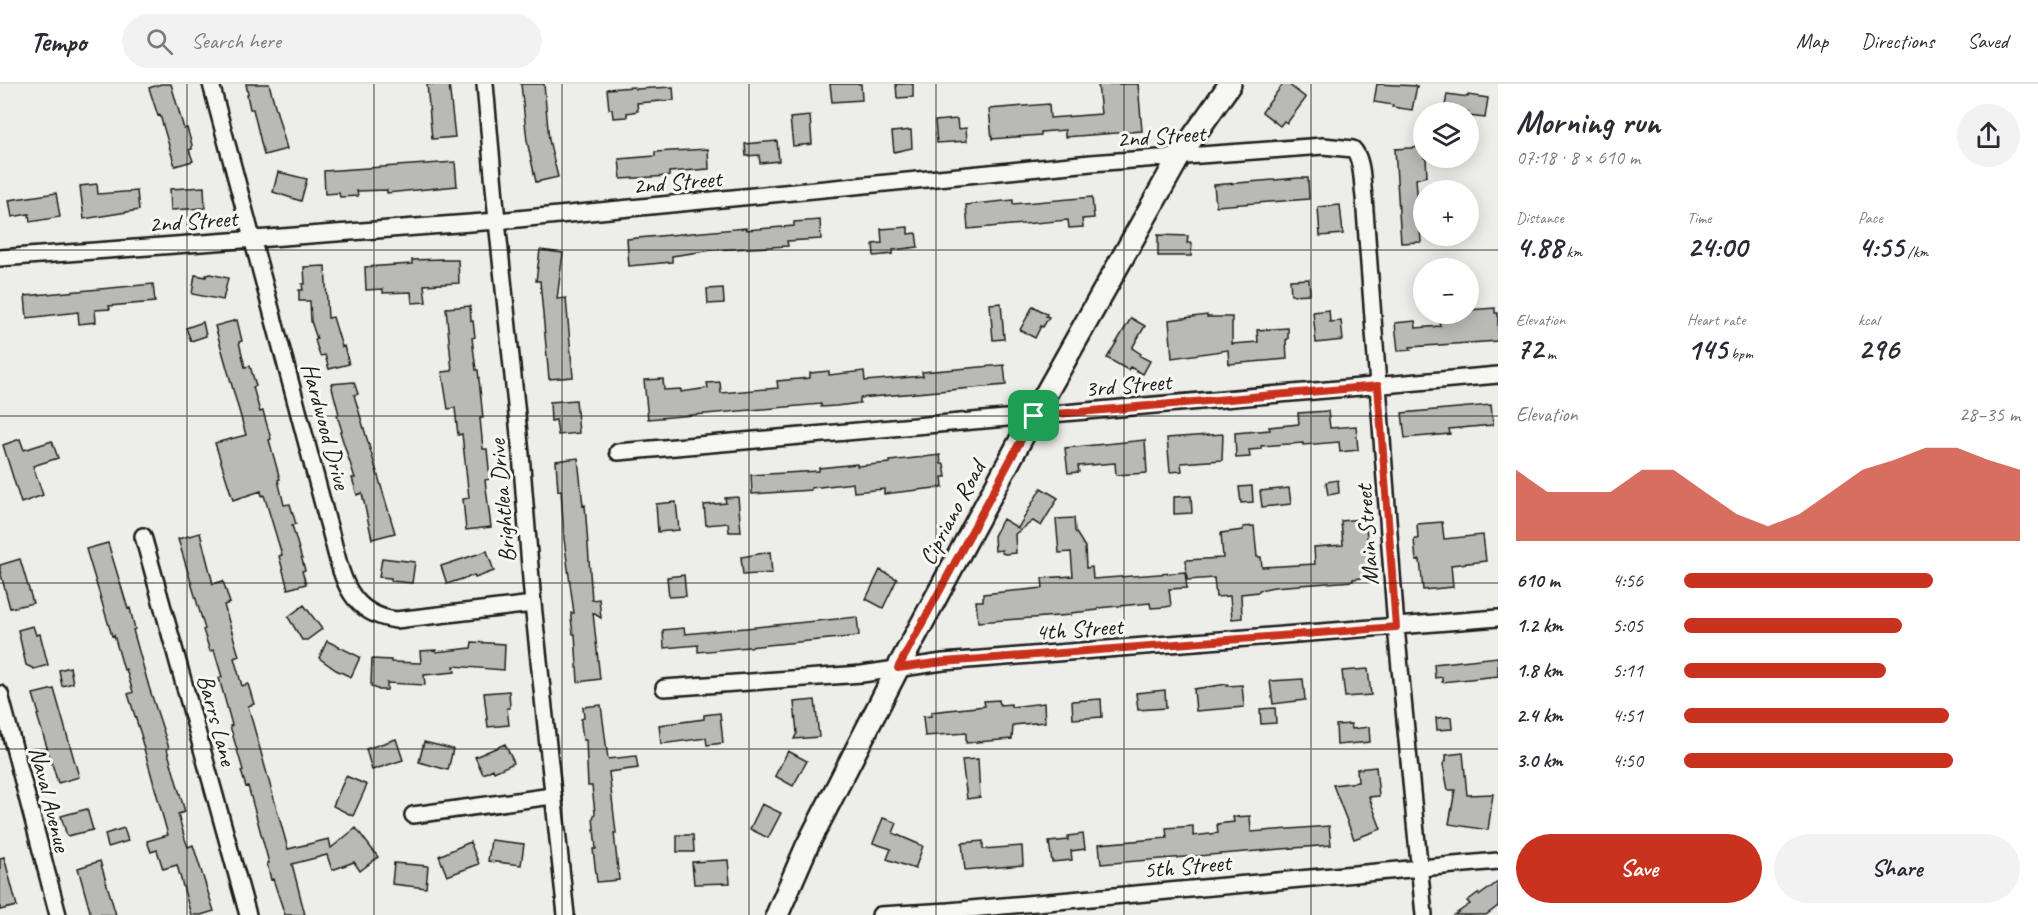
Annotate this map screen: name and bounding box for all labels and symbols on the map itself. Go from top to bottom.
street label: 2nd Street [1116,118,1208,154]
street label: 2nd Street [632,163,724,201]
street label: 2nd Street [148,203,240,239]
street label: Hardwood Drive [295,360,358,494]
street label: 3rd Street [1084,366,1174,404]
pin [1008,390,1059,441]
street label: Brightlea Drive [481,436,522,564]
street label: Cipriano Road [912,453,994,570]
street label: Main Street [1348,482,1385,586]
street label: 4th Street [1034,611,1126,647]
street label: Barrs Lane [191,671,244,771]
street label: Naval Avenue [23,744,78,857]
street label: 5th Street [1142,847,1234,885]

